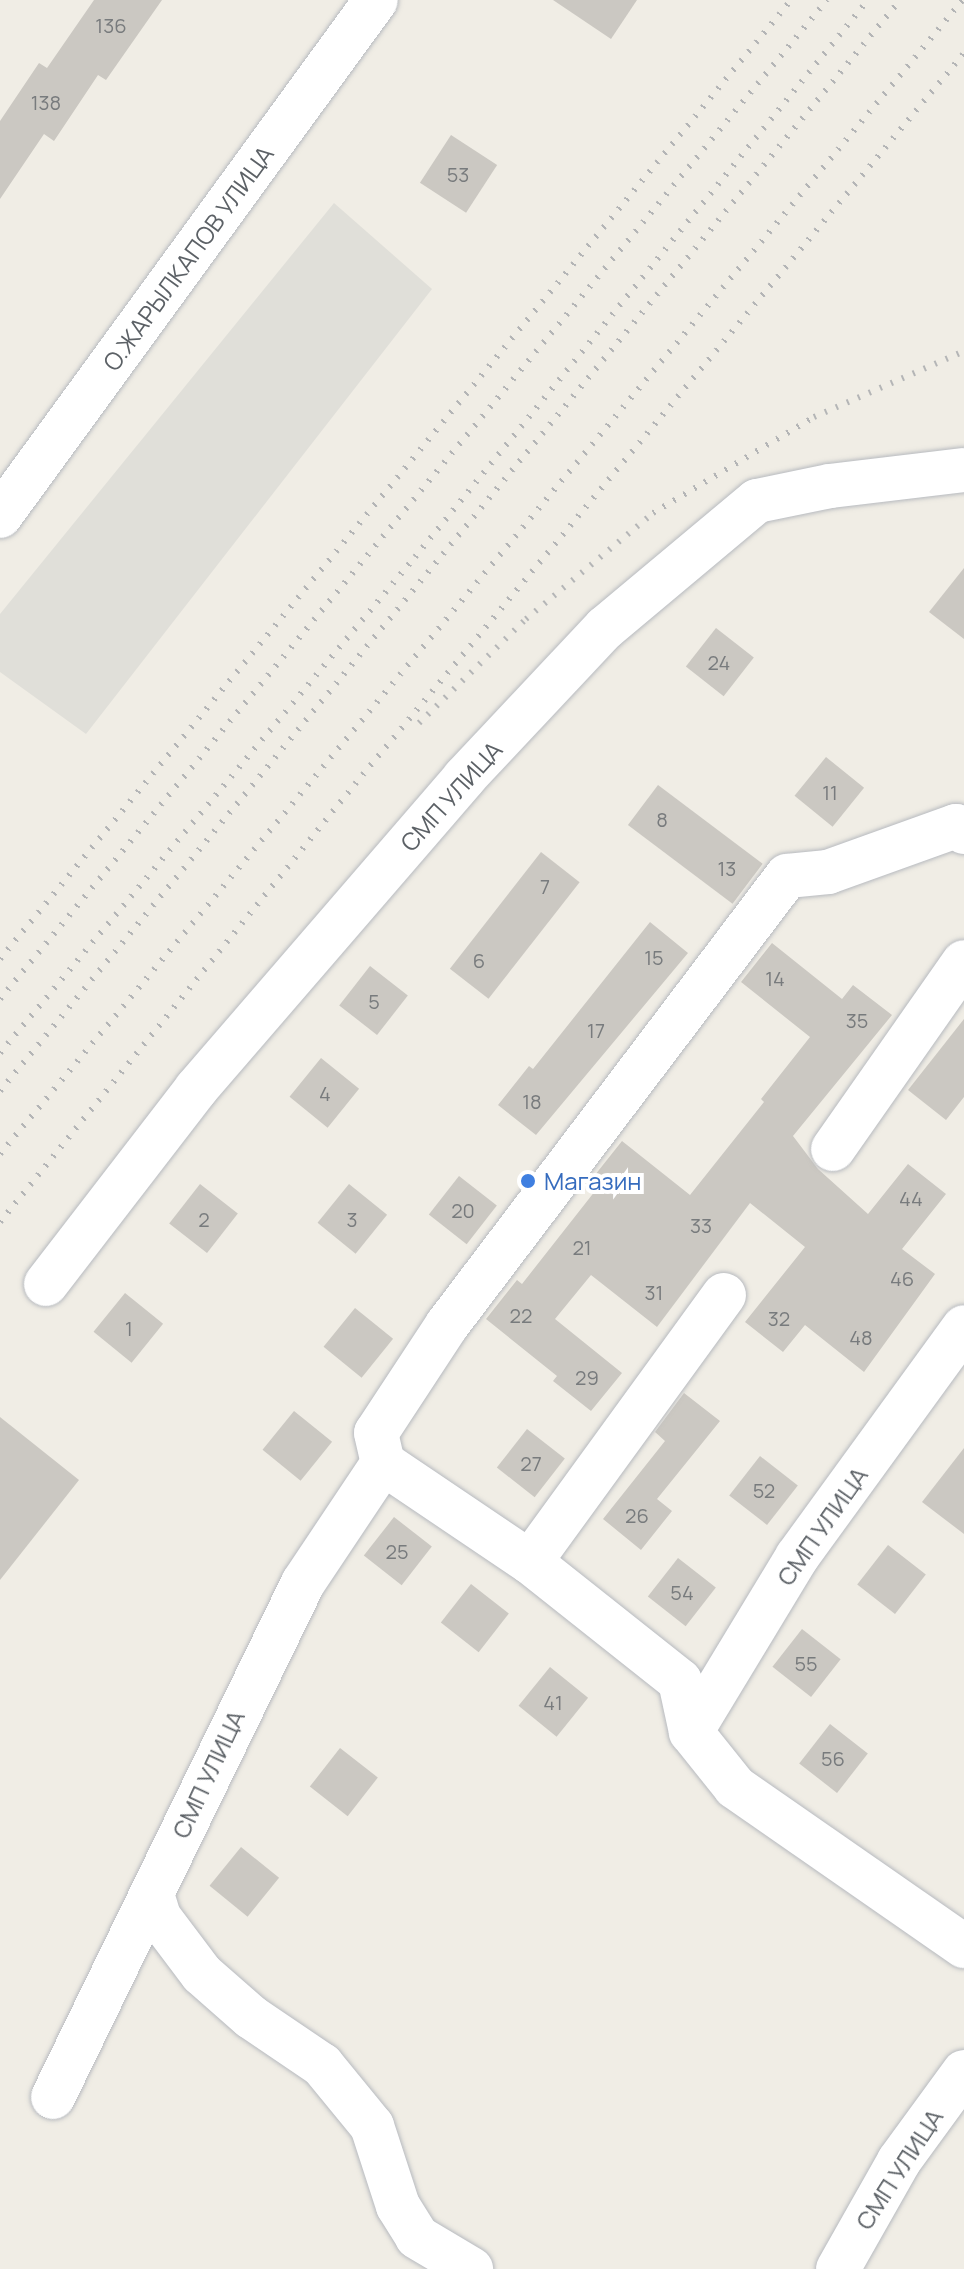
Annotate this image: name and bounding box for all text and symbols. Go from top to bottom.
house number: 136 [95,13,127,37]
house number: 138 [31,90,61,114]
street label: О.ЖАРЫЛКАПОВ УЛИЦА [97,140,279,376]
house number: 53 [447,162,469,186]
house number: 24 [708,650,730,674]
street label: СМП УЛИЦА [394,735,508,857]
house number: 11 [822,780,838,804]
house number: 8 [656,807,668,831]
house number: 13 [718,856,736,880]
house number: 7 [540,874,550,898]
house number: 15 [644,945,664,969]
house number: 6 [473,948,485,972]
house number: 14 [765,966,785,990]
house number: 5 [368,989,380,1013]
house number: 35 [846,1008,868,1032]
house number: 17 [587,1018,605,1042]
house number: 4 [319,1081,331,1105]
house number: 18 [522,1089,542,1113]
place label: Магазин [544,1167,642,1195]
marker: Магазин [519,1172,537,1190]
house number: 44 [899,1186,923,1210]
house number: 20 [451,1198,475,1222]
house number: 2 [198,1207,210,1231]
house number: 3 [346,1207,358,1231]
house number: 33 [690,1213,712,1237]
house number: 21 [572,1235,592,1259]
house number: 46 [890,1266,914,1290]
house number: 31 [645,1280,663,1304]
house number: 22 [510,1303,532,1327]
house number: 32 [768,1306,790,1330]
house number: 1 [125,1316,133,1340]
house number: 48 [849,1325,873,1349]
house number: 29 [575,1365,599,1389]
house number: 27 [520,1451,542,1475]
street label: СМП УЛИЦА [771,1461,873,1591]
house number: 52 [753,1478,775,1502]
house number: 26 [625,1503,649,1527]
house number: 25 [386,1539,408,1563]
house number: 54 [670,1580,694,1604]
house number: 55 [794,1651,818,1675]
house number: 41 [543,1690,563,1714]
street label: СМП УЛИЦА [166,1706,250,1842]
house number: 56 [821,1746,845,1770]
street label: СМП УЛИЦА [849,2103,949,2235]

